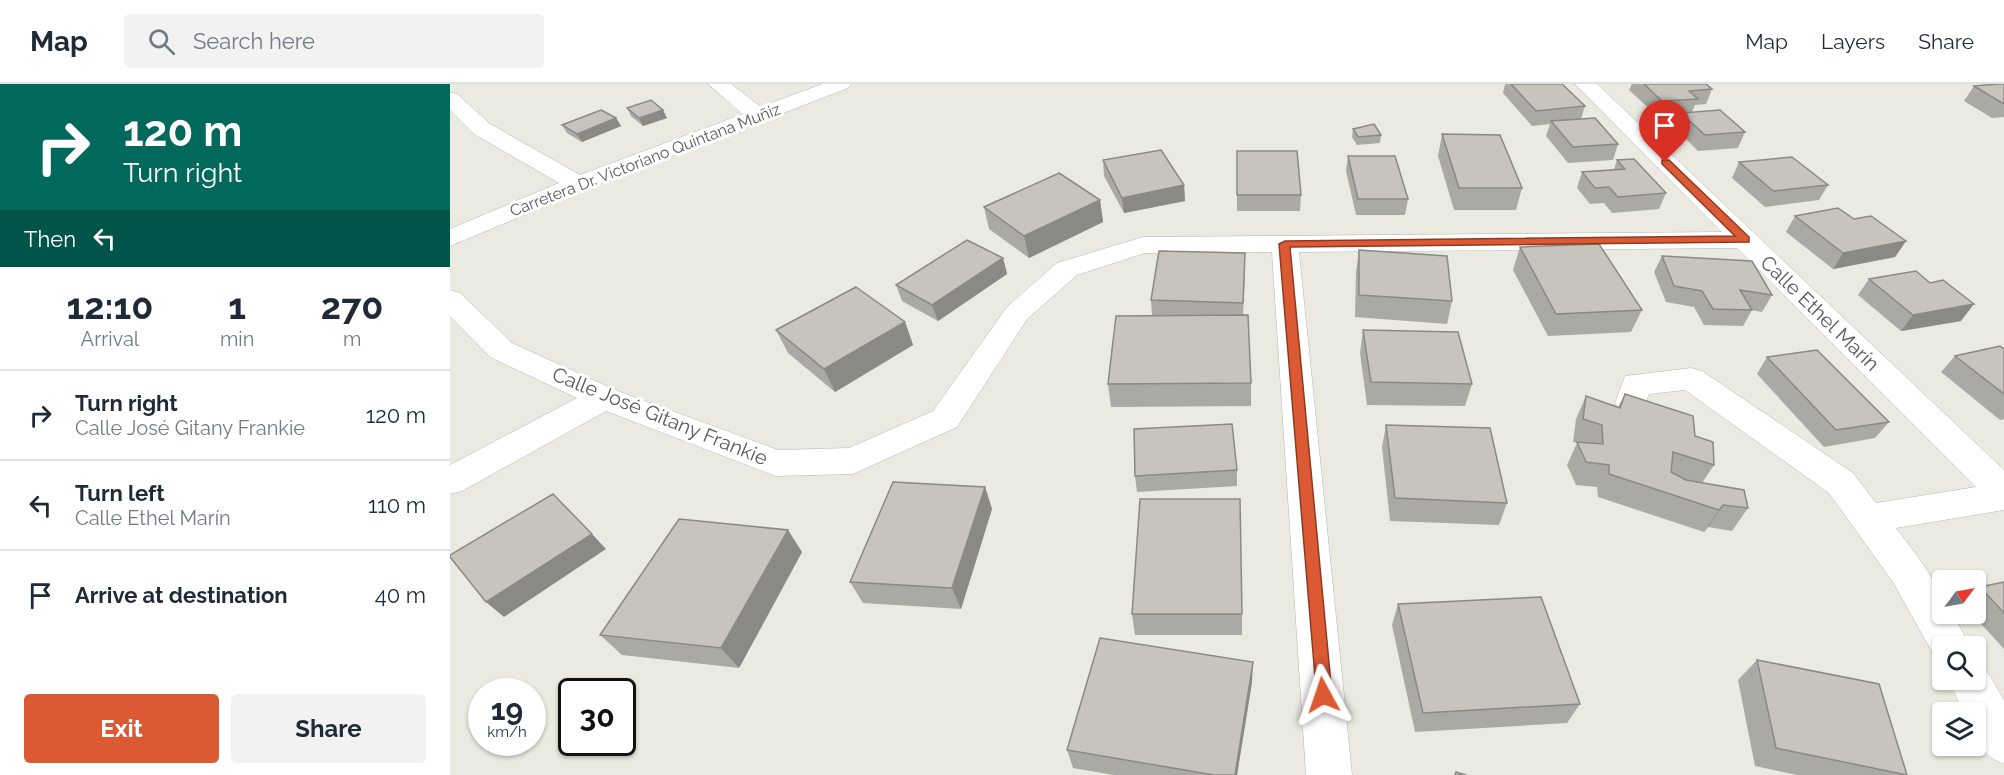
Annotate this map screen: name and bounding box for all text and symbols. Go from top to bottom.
search box [124,14,544,68]
text: Map [30,25,88,58]
icon: search [145,25,178,58]
text: Search here [193,28,315,54]
text: Map [1745,29,1788,54]
text: Layers [1821,29,1885,54]
text: Share [1918,29,1974,54]
street label: Carretera Dr. Victoriano Quintana Muñiz [507,99,783,221]
pin [1639,100,1690,162]
text: 120 m [123,107,242,156]
icon: right [24,108,102,186]
icon: arrive [1648,109,1681,142]
text: Turn right [123,157,242,188]
icon: left [88,222,121,255]
text: Then [24,226,76,252]
street label: Calle Ethel Marín [1756,250,1884,376]
text: 12:10 [67,285,153,327]
text: 1 [228,285,246,327]
text: 270 [321,285,383,327]
text: Arrival [81,327,139,351]
text: min [220,327,254,351]
text: m [343,327,361,351]
street label: Calle José Gitany Frankie [549,362,771,470]
text: Turn right [75,390,178,416]
icon: right [24,399,57,432]
text: 120 m [366,402,426,428]
text: Calle José Gitany Frankie [75,416,305,440]
text: Turn left [75,480,165,506]
icon: left [24,489,57,522]
text: 110 m [368,492,426,518]
text: Calle Ethel Marín [75,506,231,530]
north arrow [1932,570,1986,624]
map controls [1932,570,1986,756]
icon: arrive [24,579,57,612]
text: Arrive at destination [75,582,288,608]
text: 40 m [375,582,426,608]
button: search [1932,636,1986,690]
position arrow [1291,663,1355,727]
speed limit sign: 30 [558,678,636,756]
text: 19 [491,692,523,727]
button: Exit [24,694,219,763]
button: Share [231,694,426,763]
button: layers [1932,702,1986,756]
text: km/h [487,723,527,741]

